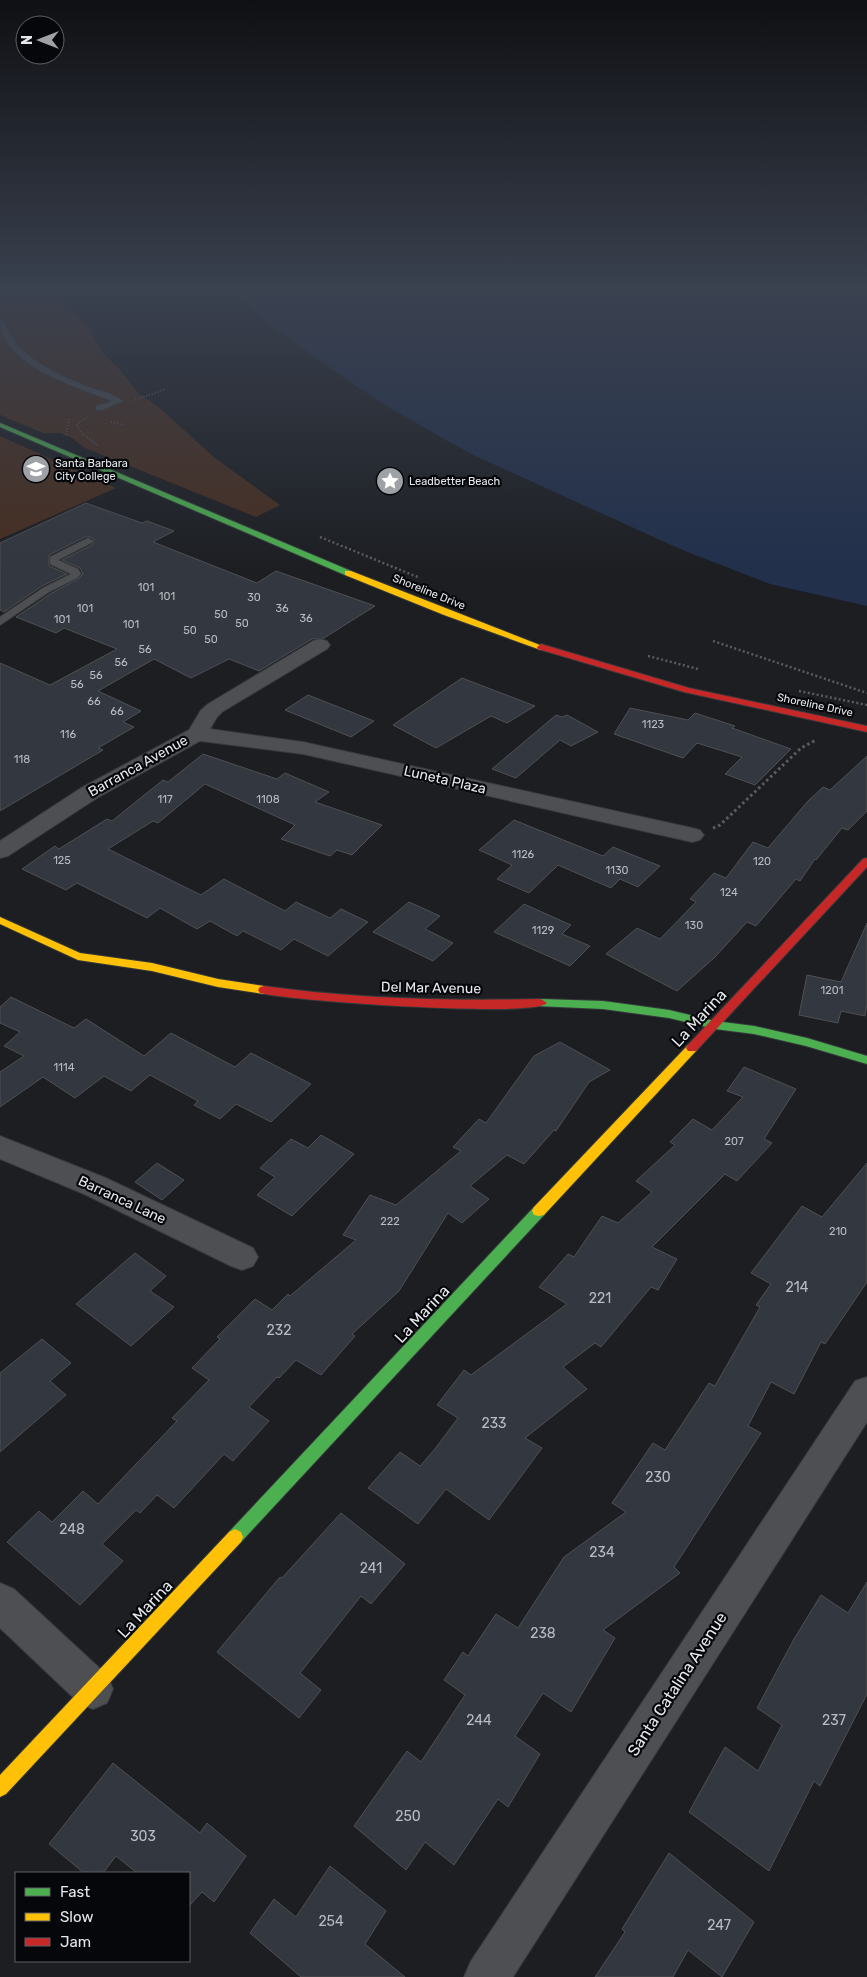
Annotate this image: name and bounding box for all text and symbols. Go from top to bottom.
north arrow [15,15,65,65]
text: N [19,35,36,45]
school or university icon: Santa Barbara City College [21,454,51,484]
place label: Santa Barbara City College [55,457,128,483]
place icon: Leadbetter Beach [375,466,405,496]
place label: Leadbetter Beach [409,475,500,488]
street label: Shoreline Drive [391,571,467,613]
house number: 101 [138,581,154,594]
house number: 101 [159,590,175,603]
house number: 30 [247,591,261,604]
house number: 101 [77,602,93,615]
house number: 36 [275,602,289,615]
house number: 50 [214,608,228,621]
house number: 36 [299,612,313,625]
house number: 101 [54,613,70,626]
house number: 50 [235,617,249,630]
house number: 101 [123,618,139,631]
house number: 50 [183,624,197,637]
house number: 50 [204,633,218,646]
house number: 56 [138,643,152,656]
house number: 56 [114,656,128,669]
house number: 56 [89,669,103,682]
house number: 56 [70,678,84,691]
street label: Shoreline Drive [776,691,854,719]
house number: 66 [87,695,101,708]
house number: 66 [110,705,124,718]
house number: 1123 [642,718,665,731]
house number: 116 [60,728,76,741]
street label: Barranca Avenue [85,731,191,800]
house number: 118 [14,753,30,766]
street label: Luneta Plaza [402,762,488,798]
house number: 117 [157,793,173,806]
house number: 1108 [256,793,280,806]
house number: 1126 [512,848,535,861]
house number: 125 [53,854,71,867]
house number: 120 [753,855,771,868]
house number: 1130 [605,864,629,877]
house number: 124 [720,886,738,899]
house number: 130 [685,919,703,932]
house number: 1129 [532,924,554,937]
street label: Del Mar Avenue [381,979,481,997]
house number: 1201 [821,984,843,997]
street label: La Marina [668,985,730,1051]
house number: 1114 [54,1061,75,1074]
house number: 207 [724,1135,744,1148]
street label: Barranca Lane [76,1172,169,1228]
house number: 222 [380,1215,400,1228]
house number: 210 [829,1225,847,1238]
house number: 214 [786,1279,809,1296]
street label: La Marina [391,1281,453,1347]
house number: 221 [589,1290,611,1307]
house number: 232 [267,1322,291,1339]
house number: 233 [481,1415,507,1432]
house number: 230 [645,1469,671,1486]
house number: 248 [59,1521,85,1538]
house number: 234 [589,1544,615,1561]
house number: 241 [360,1560,382,1577]
street label: La Marina [114,1576,176,1642]
street label: Santa Catalina Avenue [623,1608,731,1759]
house number: 238 [530,1625,556,1642]
house number: 244 [466,1712,492,1729]
house number: 237 [822,1712,846,1729]
house number: 250 [395,1808,421,1825]
house number: 303 [130,1828,156,1845]
legend [15,1872,190,1962]
text: Fast [60,1883,90,1901]
text: Slow [60,1908,93,1926]
house number: 254 [318,1913,344,1930]
house number: 247 [707,1917,731,1934]
text: Jam [60,1933,91,1951]

